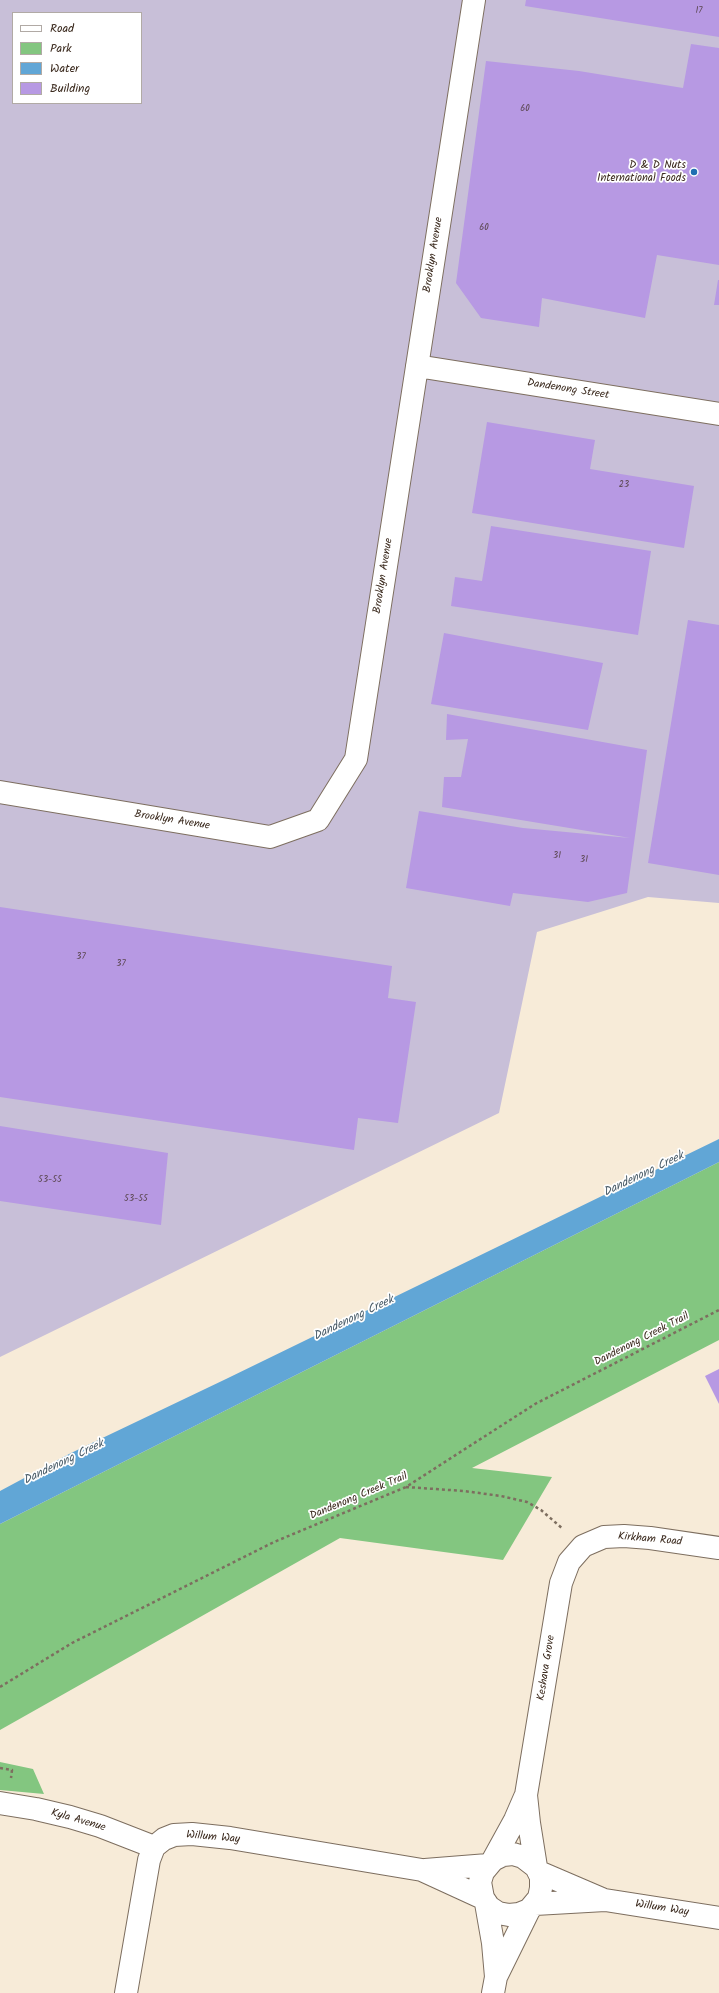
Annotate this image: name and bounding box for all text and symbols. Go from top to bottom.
house number: 17 [696,6,702,16]
legend [12,12,142,104]
text: Road [50,19,74,38]
text: Park [50,39,72,58]
text: Water [50,59,79,78]
text: Building [50,79,90,98]
house number: 60 [520,104,530,114]
place label: D & D Nuts International Foods [597,159,686,185]
marker: D & D Nuts International Foods [689,167,699,177]
street label: Brooklyn Avenue [422,216,446,294]
house number: 60 [479,223,489,233]
street label: Dandenong Street [526,377,610,403]
house number: 23 [619,480,629,490]
street label: Brooklyn Avenue [372,537,396,615]
street label: Brooklyn Avenue [133,809,211,833]
house number: 31 [553,851,561,861]
house number: 31 [580,855,588,865]
house number: 37 [76,952,86,962]
house number: 37 [116,959,126,969]
water label: Dandenong Creek [602,1149,686,1201]
house number: 53-55 [38,1175,62,1185]
house number: 53-55 [124,1194,148,1204]
water label: Dandenong Creek [312,1293,396,1345]
street label: Dandenong Creek Trail [592,1310,692,1370]
water label: Dandenong Creek [22,1437,106,1489]
street label: Dandenong Creek Trail [308,1470,410,1524]
street label: Kirkham Road [617,1531,683,1549]
street label: Keshava Grove [535,1634,559,1702]
street label: Kyla Avenue [49,1807,107,1835]
street label: Willum Way [186,1829,240,1847]
street label: Willum Way [634,1898,690,1920]

